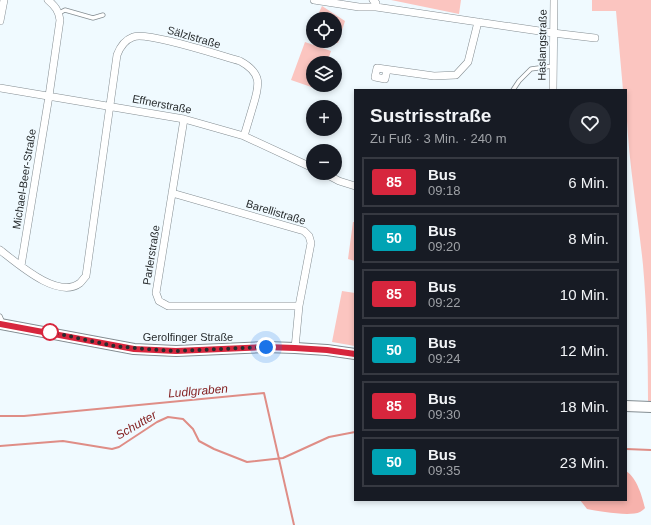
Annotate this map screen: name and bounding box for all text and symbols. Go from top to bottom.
street label: Haslangstraße [535,9,549,81]
map controls [306,12,342,180]
button: locate [306,12,342,48]
street label: Sälzlstraße [166,24,222,50]
button: layers [306,56,342,92]
street label: Effnerstraße [131,92,193,116]
button: + [306,100,342,136]
button: heart [569,102,611,144]
text: Sustrisstraße [370,105,491,126]
street label: Michael-Beer-Straße [10,128,38,230]
text: Zu Fuß · 3 Min. · 240 m [370,131,507,146]
button: − [306,144,342,180]
text: Bus [428,166,456,183]
text: 85 [386,174,402,190]
text: 6 Min. [568,174,609,191]
text: 09:18 [428,183,461,198]
street label: Barellistraße [245,197,307,227]
text: Bus [428,222,456,239]
street label: Parlerstraße [140,224,162,286]
text: 50 [386,230,402,246]
text: 8 Min. [568,230,609,247]
text: 09:20 [428,239,461,254]
text: Bus [428,278,456,295]
text: 85 [386,286,402,302]
text: 10 Min. [560,286,609,303]
text: 09:22 [428,295,461,310]
unlabelled marker [41,323,59,341]
street label: Gerolfinger Straße [143,331,233,343]
text: Bus [428,334,456,351]
your location [256,337,276,357]
text: 50 [386,342,402,358]
text: 12 Min. [560,342,609,359]
text: 09:24 [428,351,461,366]
water label: Ludlgraben [167,381,229,401]
text: Bus [428,390,456,407]
text: 85 [386,398,402,414]
text: 18 Min. [560,398,609,415]
water label: Schutter [113,407,160,442]
text: 09:30 [428,407,461,422]
text: Bus [428,446,456,463]
text: 50 [386,454,402,470]
text: 23 Min. [560,454,609,471]
text: 09:35 [428,463,461,478]

